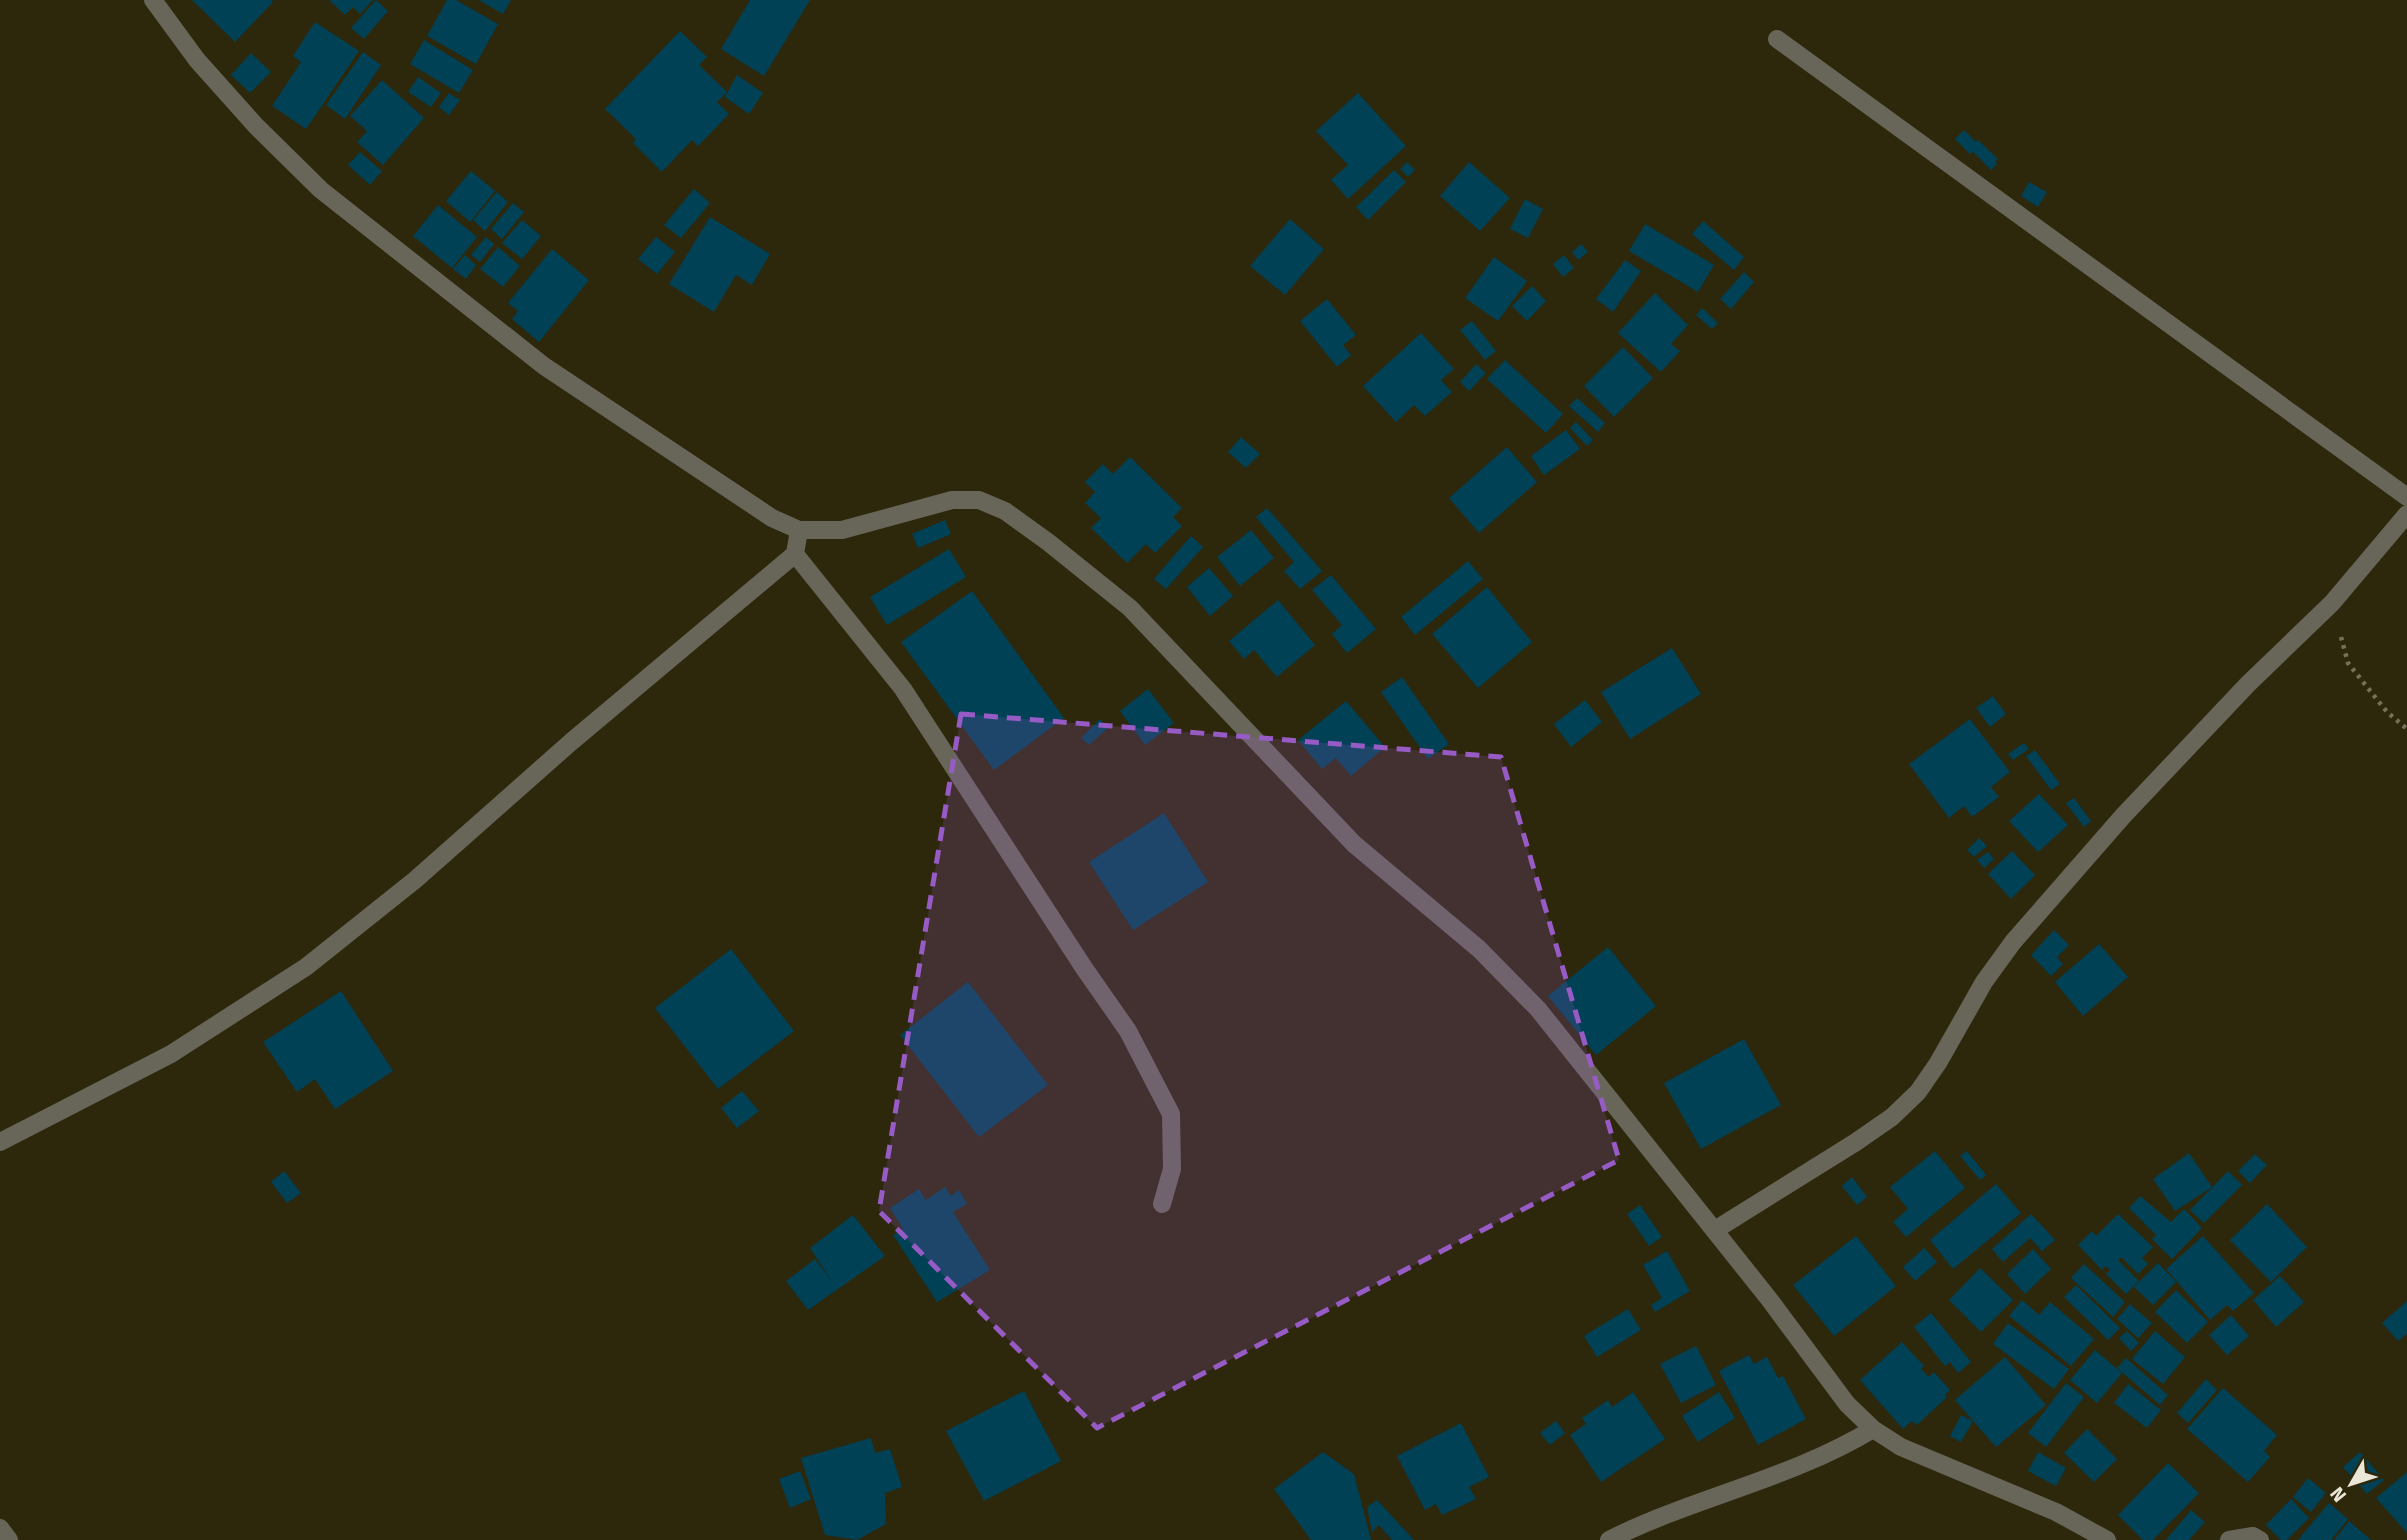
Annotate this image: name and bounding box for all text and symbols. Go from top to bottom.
north arrow [2316,1449,2386,1519]
text: N [2325,1482,2351,1507]

